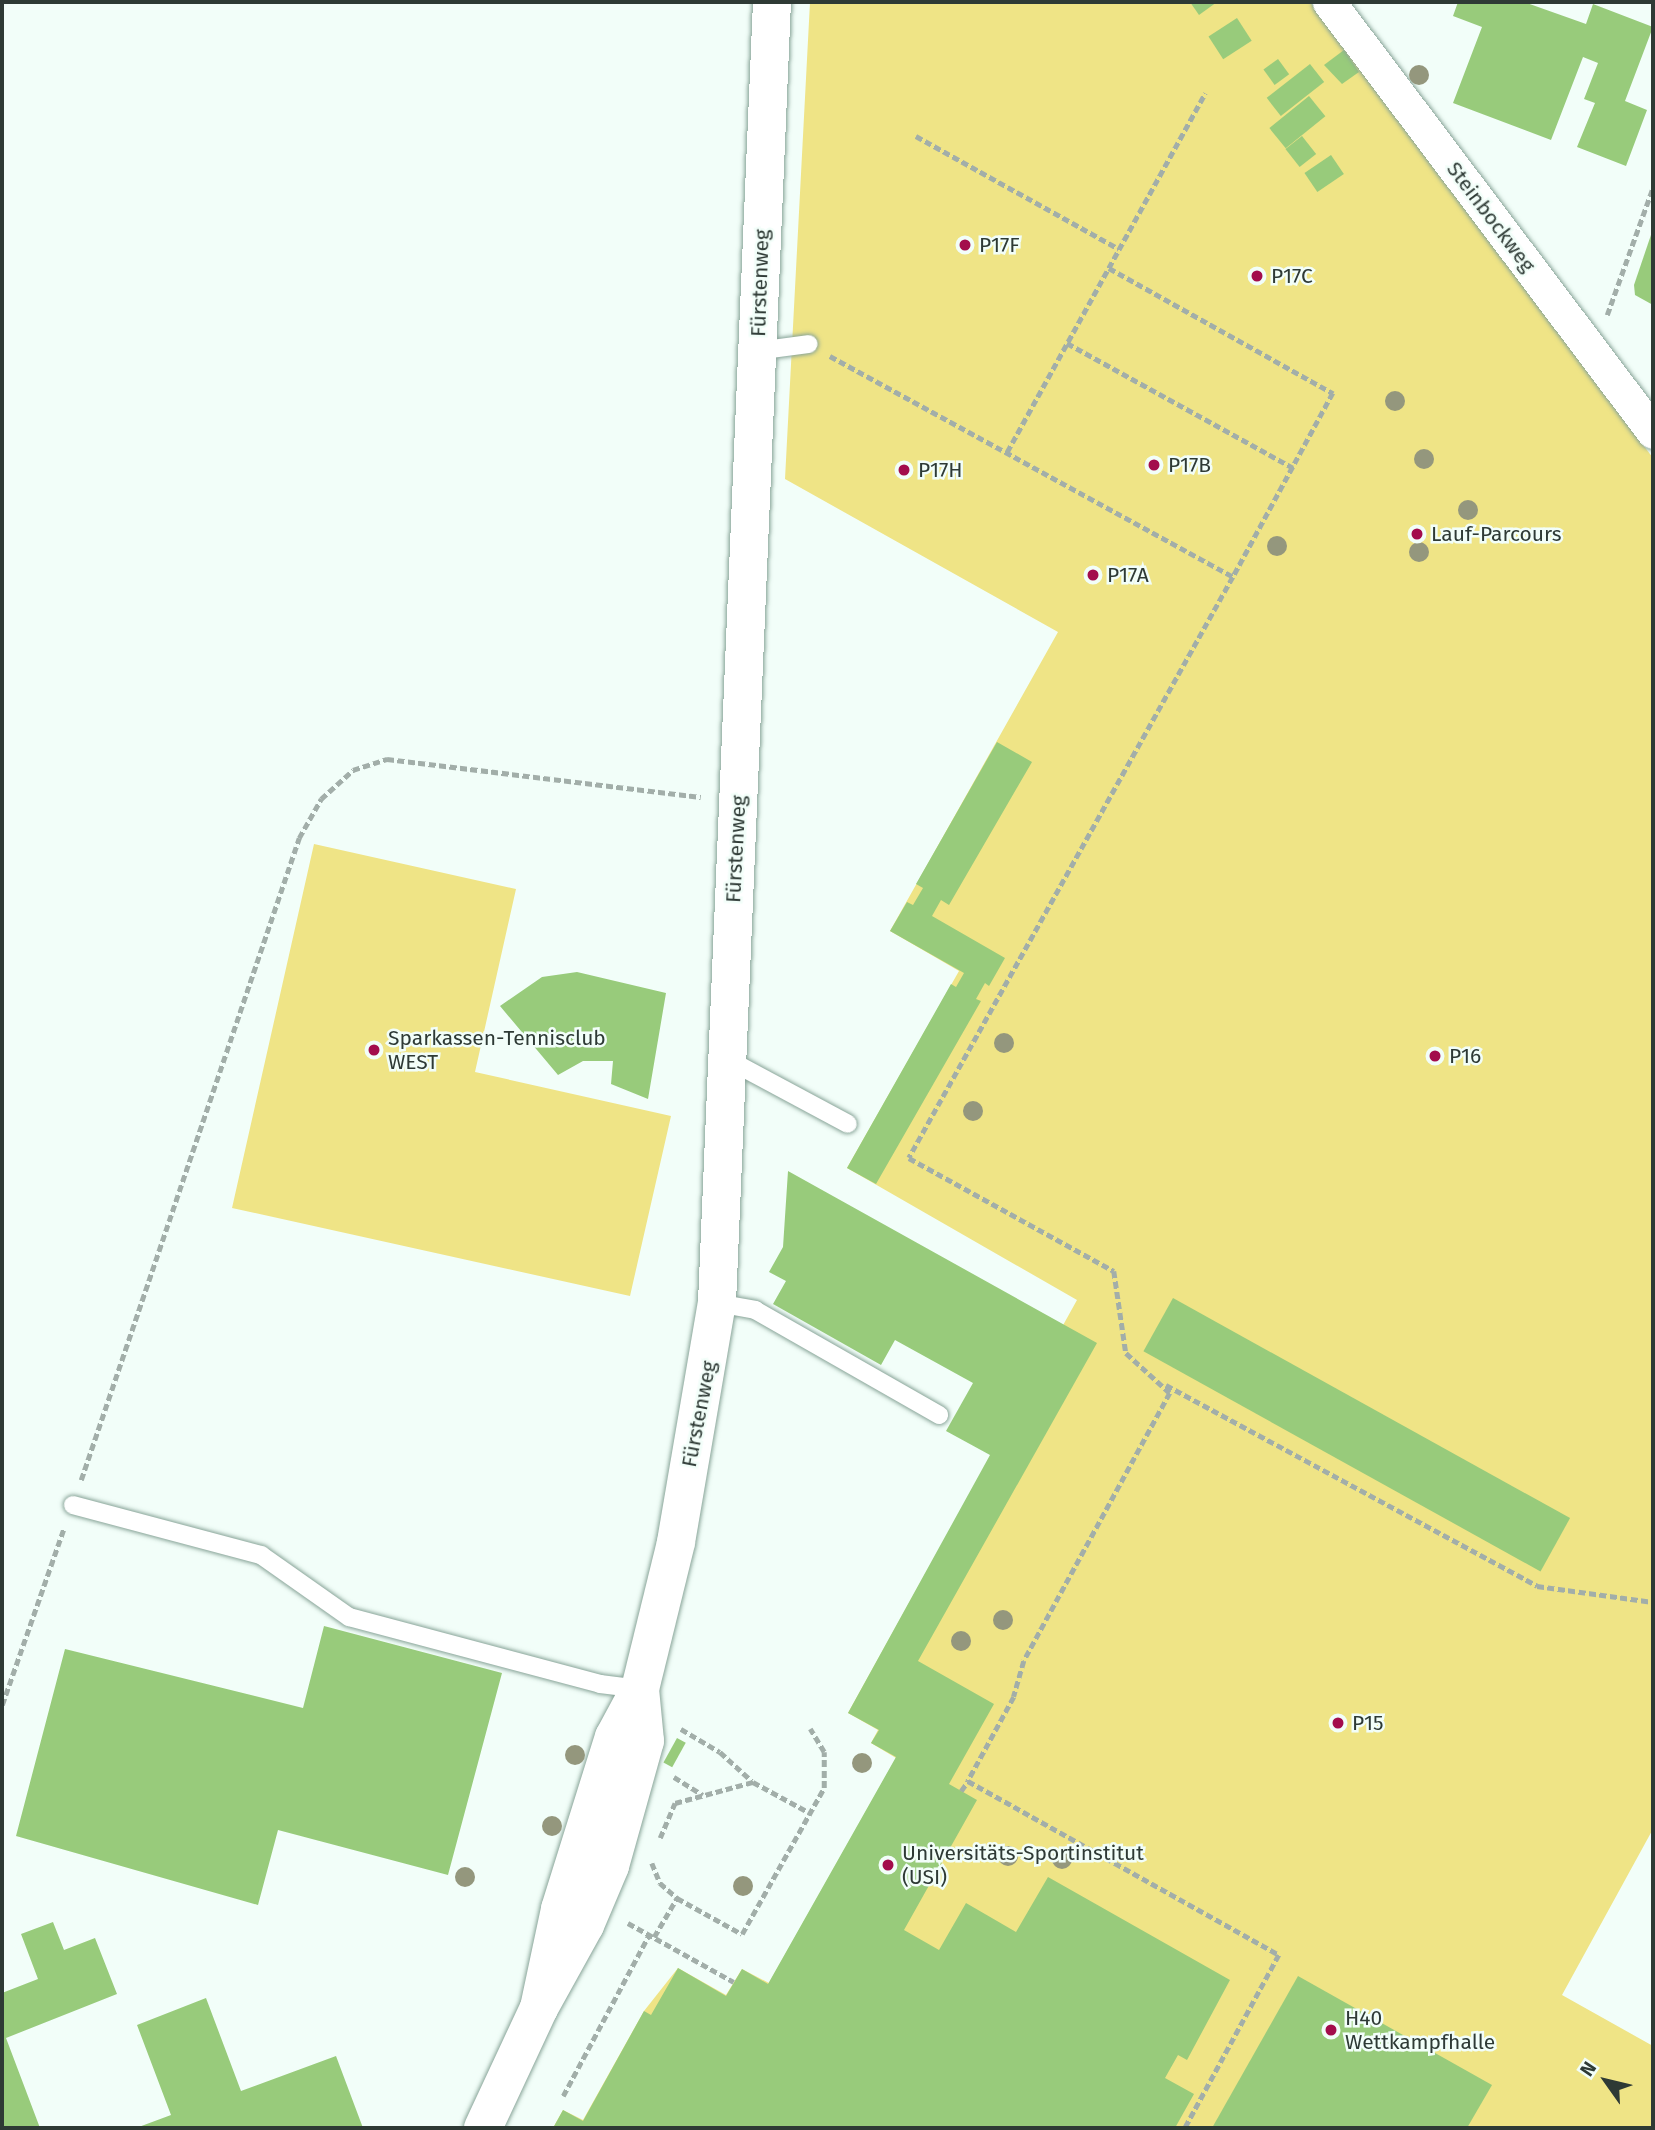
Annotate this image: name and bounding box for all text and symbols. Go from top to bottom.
street label: Steinbockweg [1441,157,1541,277]
street label: Fürstenweg [746,229,774,337]
place label: P17F [979,232,1020,258]
marker: P17F [957,237,973,253]
place label: P17C [1271,263,1313,289]
marker: P17C [1249,268,1265,284]
place label: P17B [1168,452,1211,478]
place label: P17H [918,457,963,483]
marker: P17B [1146,457,1162,473]
marker: P17H [896,462,912,478]
place label: Lauf-Parcours [1431,521,1562,547]
marker: Lauf-Parcours [1409,526,1425,542]
place label: P17A [1107,562,1149,588]
marker: P17A [1085,567,1101,583]
street label: Fürstenweg [721,795,751,903]
place label: Sparkassen-Tennisclub WEST [388,1025,606,1075]
marker: Sparkassen-Tennisclub WEST [366,1042,382,1058]
place label: P16 [1449,1043,1481,1069]
marker: P16 [1427,1048,1443,1064]
street label: Fürstenweg [676,1359,722,1469]
place label: P15 [1352,1710,1384,1736]
marker: P15 [1330,1715,1346,1731]
place label: Universitäts-Sportinstitut (USI) [902,1840,1144,1890]
marker: Universitäts-Sportinstitut (USI) [880,1857,896,1873]
place label: H40 Wettkampfhalle [1345,2005,1495,2055]
marker: H40 Wettkampfhalle [1323,2022,1339,2038]
north arrow [1571,2046,1641,2116]
text: N [1575,2057,1601,2081]

